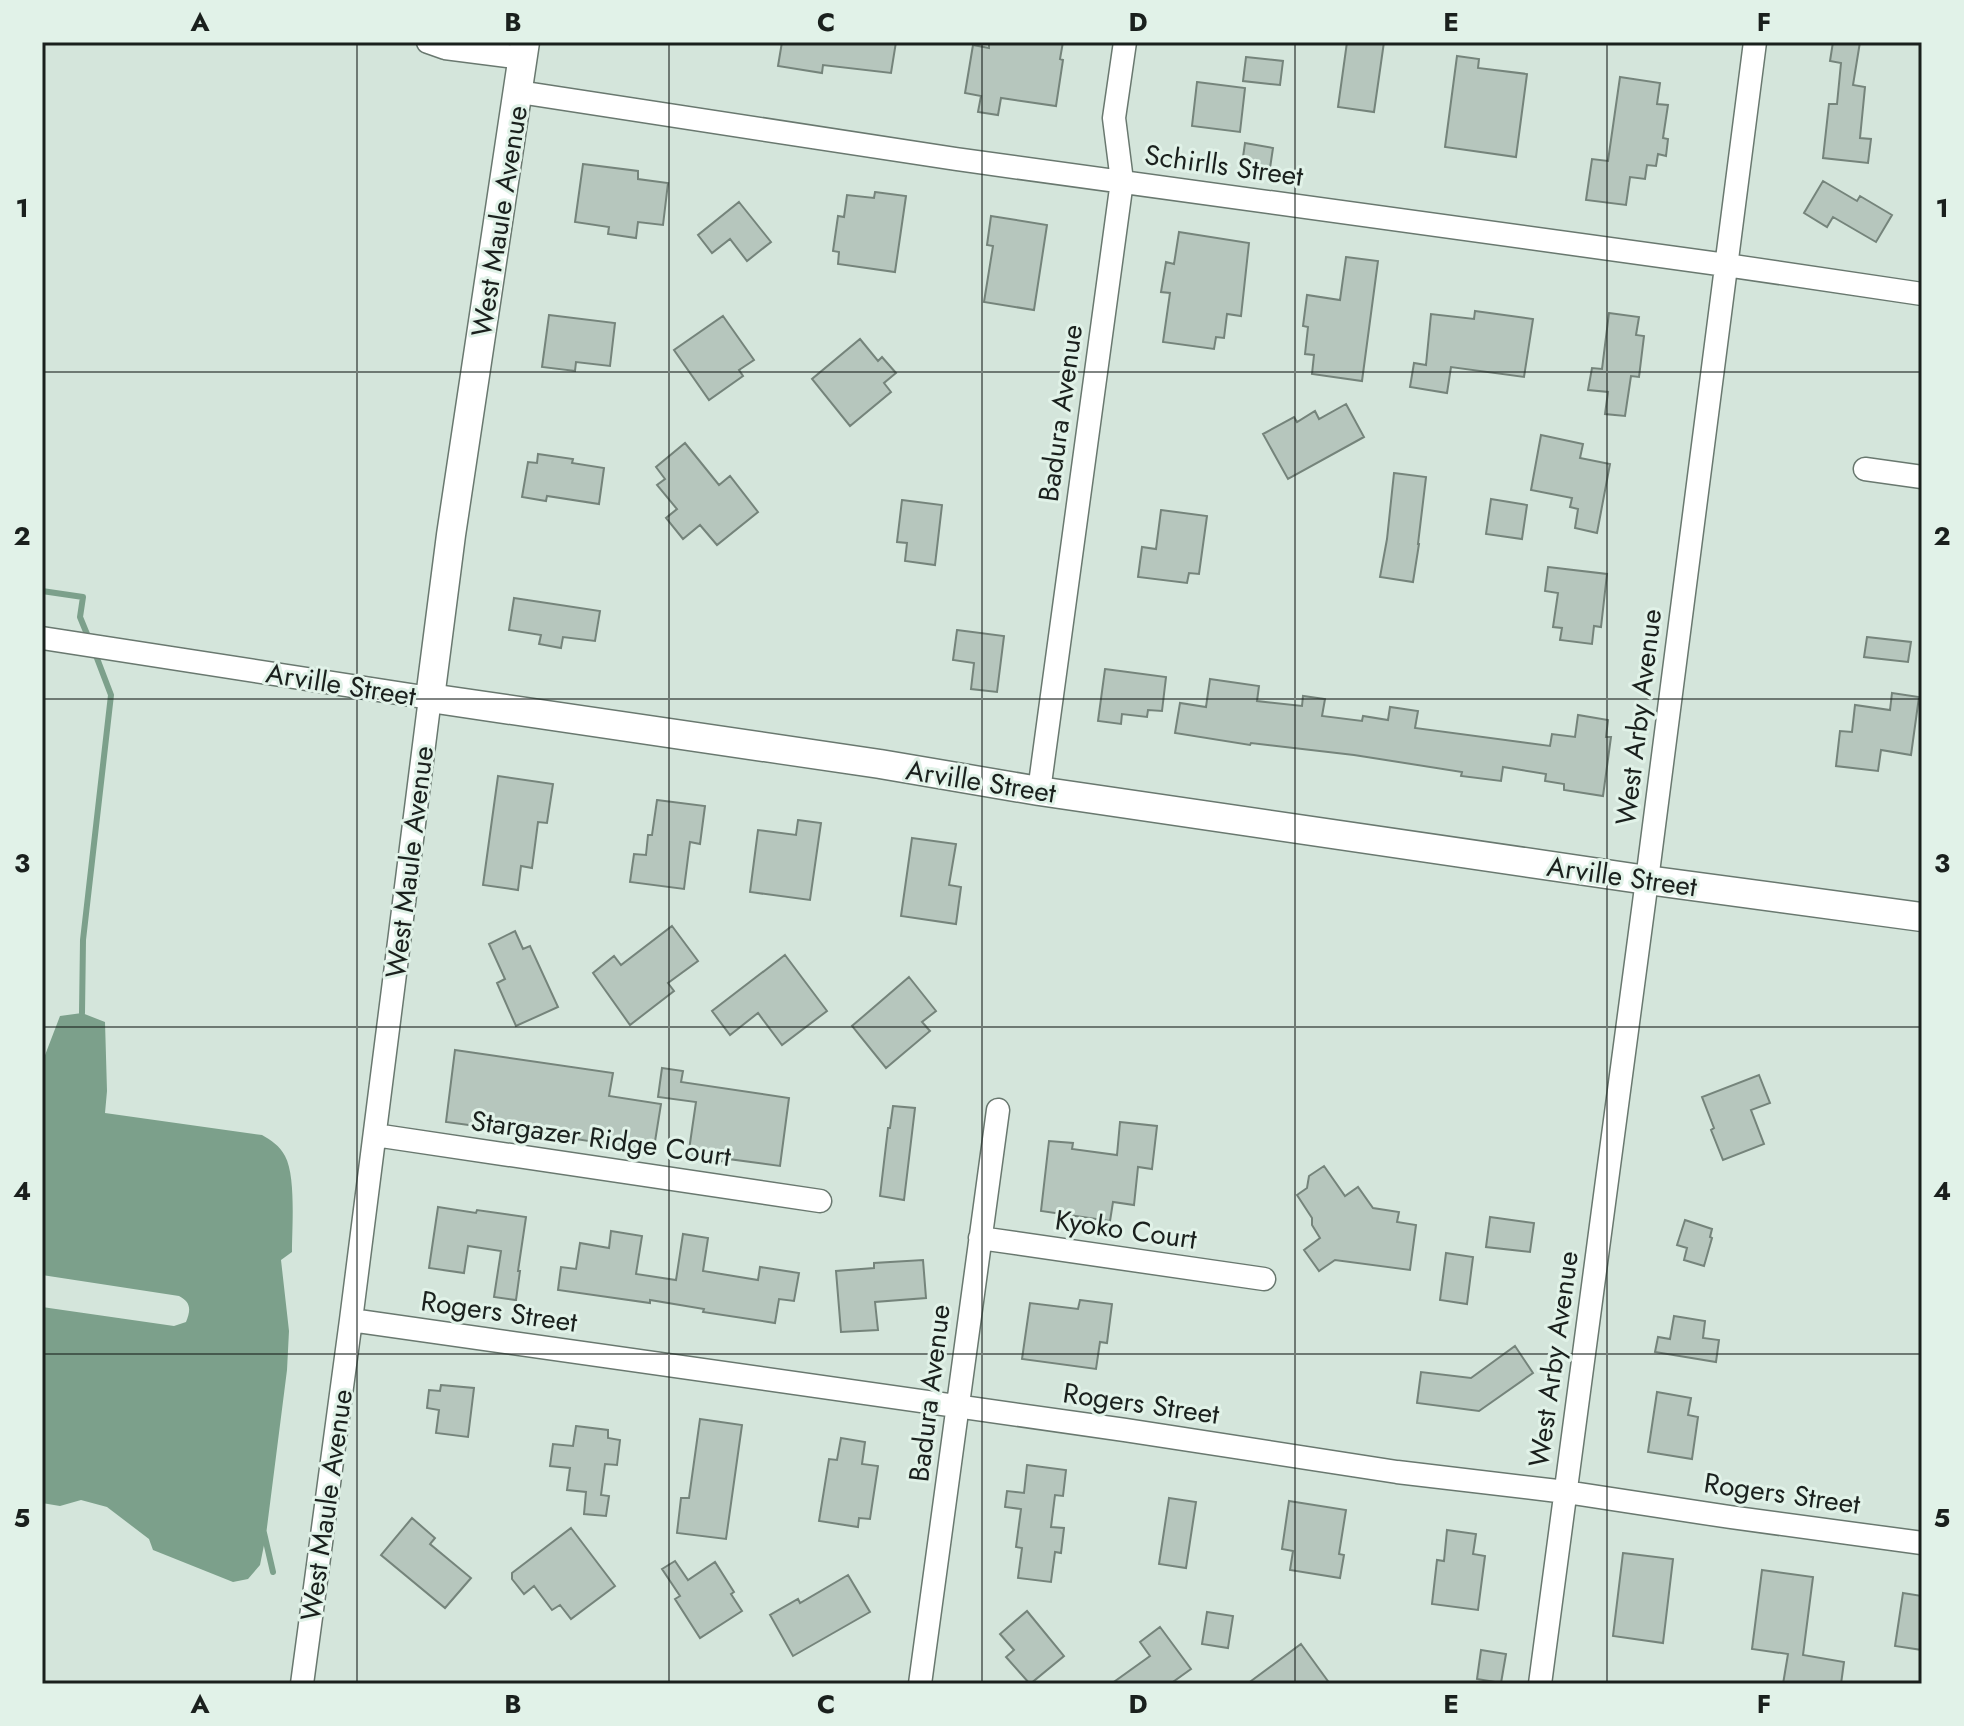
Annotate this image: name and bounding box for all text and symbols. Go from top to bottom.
text: A [189,3,210,41]
text: B [504,3,522,41]
text: C [817,3,835,41]
text: D [1128,3,1148,41]
text: E [1443,3,1459,41]
text: F [1757,3,1771,41]
street label: West Maule Avenue [461,102,538,340]
street label: Schirlls Street [1142,134,1306,197]
text: 1 [15,189,29,227]
text: 1 [1935,189,1949,227]
street label: Badura Avenue [1028,322,1093,504]
text: 2 [13,517,31,555]
text: 2 [1933,517,1951,555]
street label: West Arby Avenue [1605,606,1672,828]
street label: Arville Street [263,652,419,717]
street label: West Maule Avenue [375,744,444,981]
street label: Arville Street [903,749,1059,814]
text: 3 [14,844,30,882]
text: 3 [1934,844,1950,882]
street label: Arville Street [1544,846,1700,907]
street label: Stargazer Ridge Court [468,1100,734,1177]
text: 4 [13,1172,31,1210]
text: 4 [1933,1172,1951,1210]
street label: Kyoko Court [1052,1199,1200,1260]
street label: West Arby Avenue [1518,1248,1589,1470]
street label: Rogers Street [418,1280,580,1343]
street label: Badura Avenue [898,1302,961,1484]
street label: Rogers Street [1060,1372,1222,1435]
street label: West Maule Avenue [290,1387,363,1624]
street label: Rogers Street [1701,1462,1863,1525]
text: 5 [14,1499,30,1537]
text: 5 [1934,1499,1950,1537]
text: A [189,1685,210,1723]
text: B [504,1685,522,1723]
text: C [817,1685,835,1723]
text: D [1128,1685,1148,1723]
text: E [1443,1685,1459,1723]
text: F [1757,1685,1771,1723]

